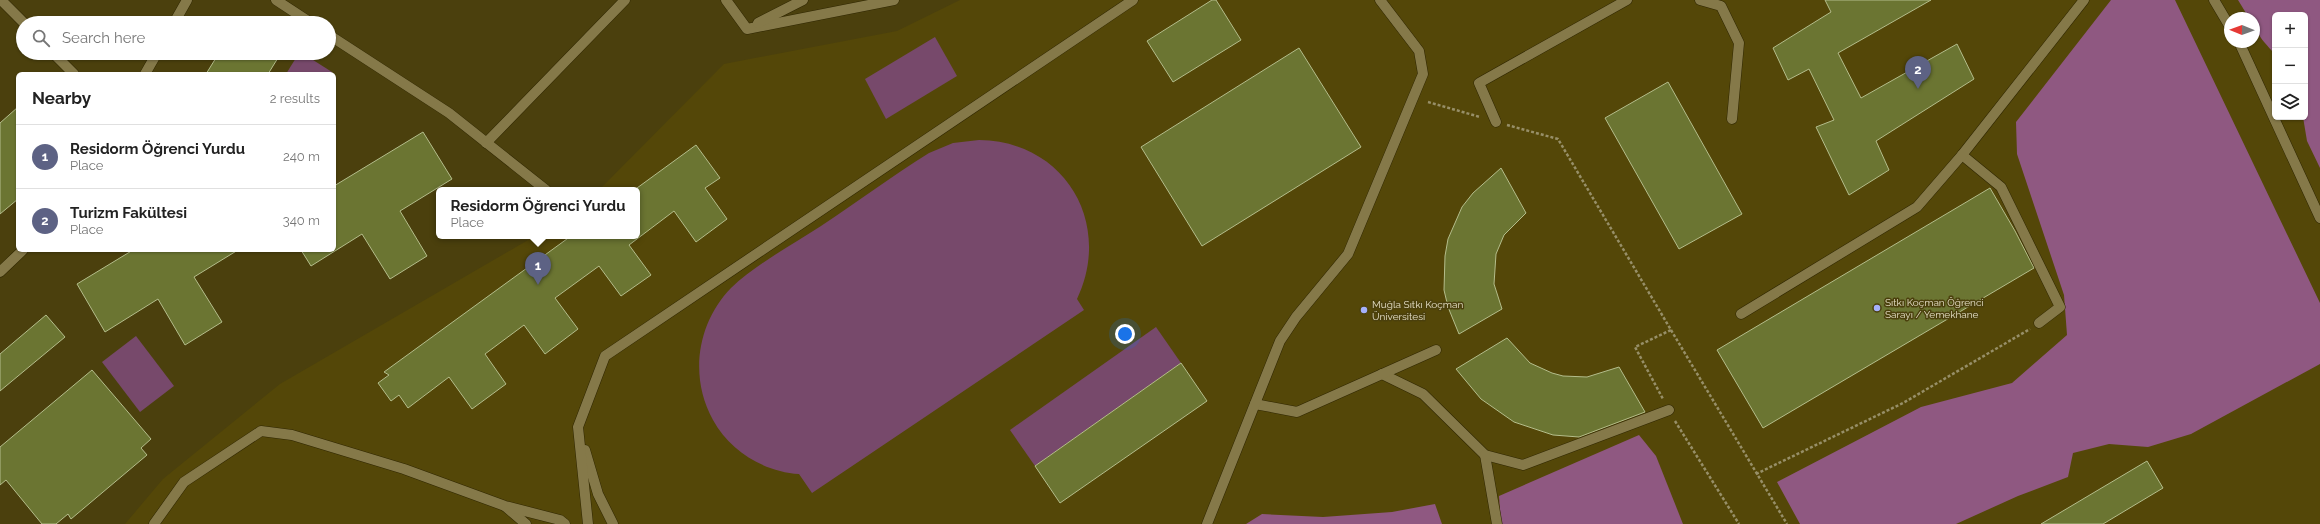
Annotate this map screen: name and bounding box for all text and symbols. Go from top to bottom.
north arrow [2224,12,2260,48]
map controls [2272,12,2308,120]
button: + [2272,12,2308,48]
search box [16,16,336,60]
icon: search [30,27,52,49]
text: Search here [62,29,145,47]
button: − [2272,48,2308,84]
pin: 2 [1905,56,1931,89]
button: layers [2272,84,2308,120]
text: Nearby [32,88,91,108]
text: 2 results [270,91,320,106]
text: Residorm Öğrenci Yurdu [70,140,245,158]
text: 1 [42,149,48,164]
text: 240 m [283,149,320,164]
text: Place [70,158,103,173]
popup [436,187,640,239]
text: Residorm Öğrenci Yurdu [451,197,625,215]
text: Turizm Fakültesi [70,204,187,222]
text: 2 [41,213,49,228]
text: 340 m [283,213,320,228]
text: Place [451,215,484,230]
text: Place [70,222,103,237]
pin: 1 [525,252,551,285]
place label: Sıtkı Koçman Öğrenci Sarayı / Yemekhane [1885,297,1984,320]
place label: Muğla Sıtkı Koçman Üniversitesi [1372,299,1463,322]
marker: Sıtkı Koçman Öğrenci Sarayı / Yemekhane [1872,303,1882,313]
marker: Muğla Sıtkı Koçman Üniversitesi [1359,305,1369,315]
your location [1115,324,1135,344]

